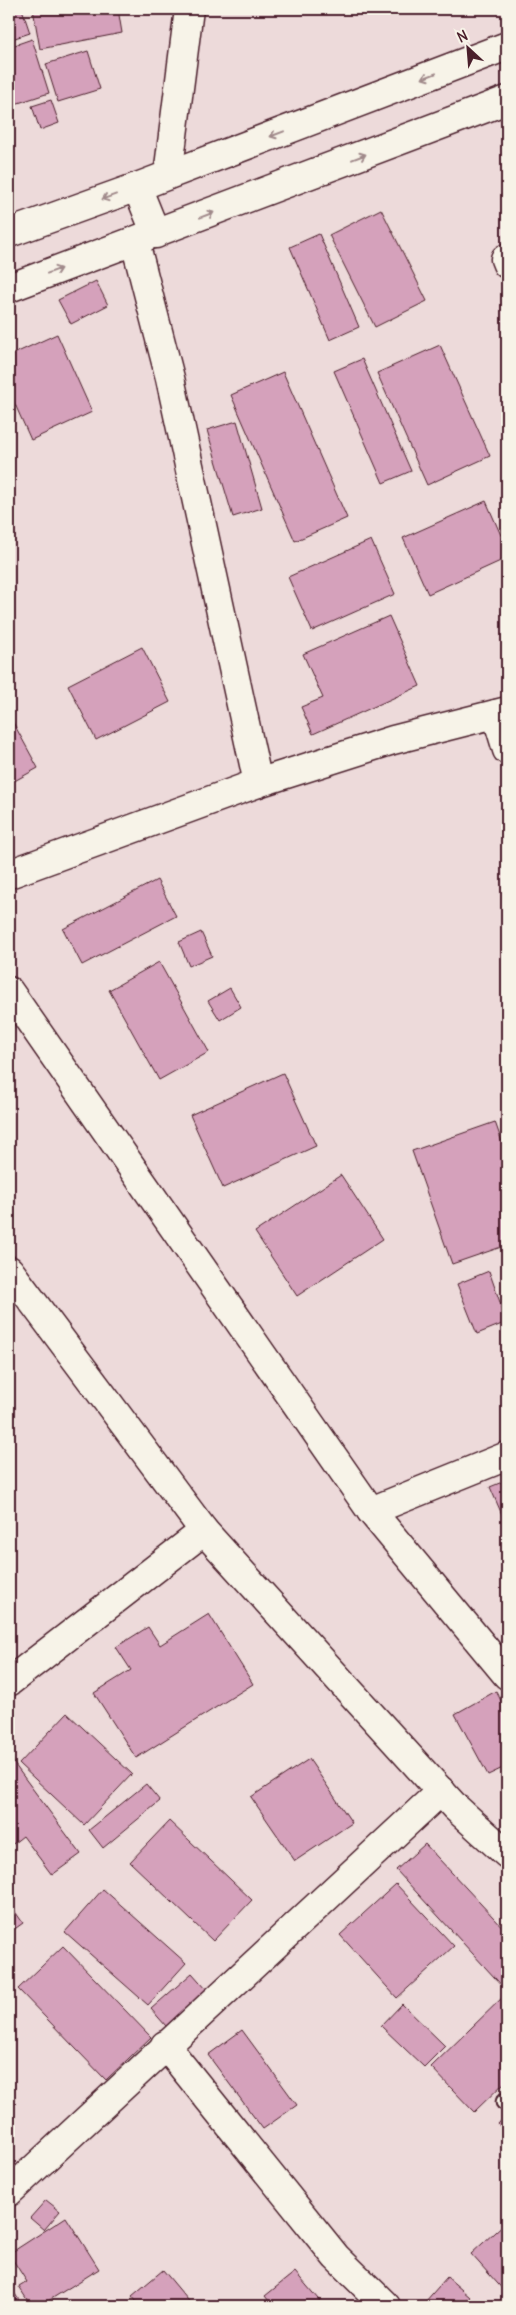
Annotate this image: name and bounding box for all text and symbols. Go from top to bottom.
north arrow [444,22,494,72]
text: N [454,26,471,47]
one-way arrow [422,72,437,81]
one-way arrow [270,129,285,139]
one-way arrow [350,152,366,161]
one-way arrow [101,193,117,202]
one-way arrow [199,209,214,219]
one-way arrow [46,266,62,275]

